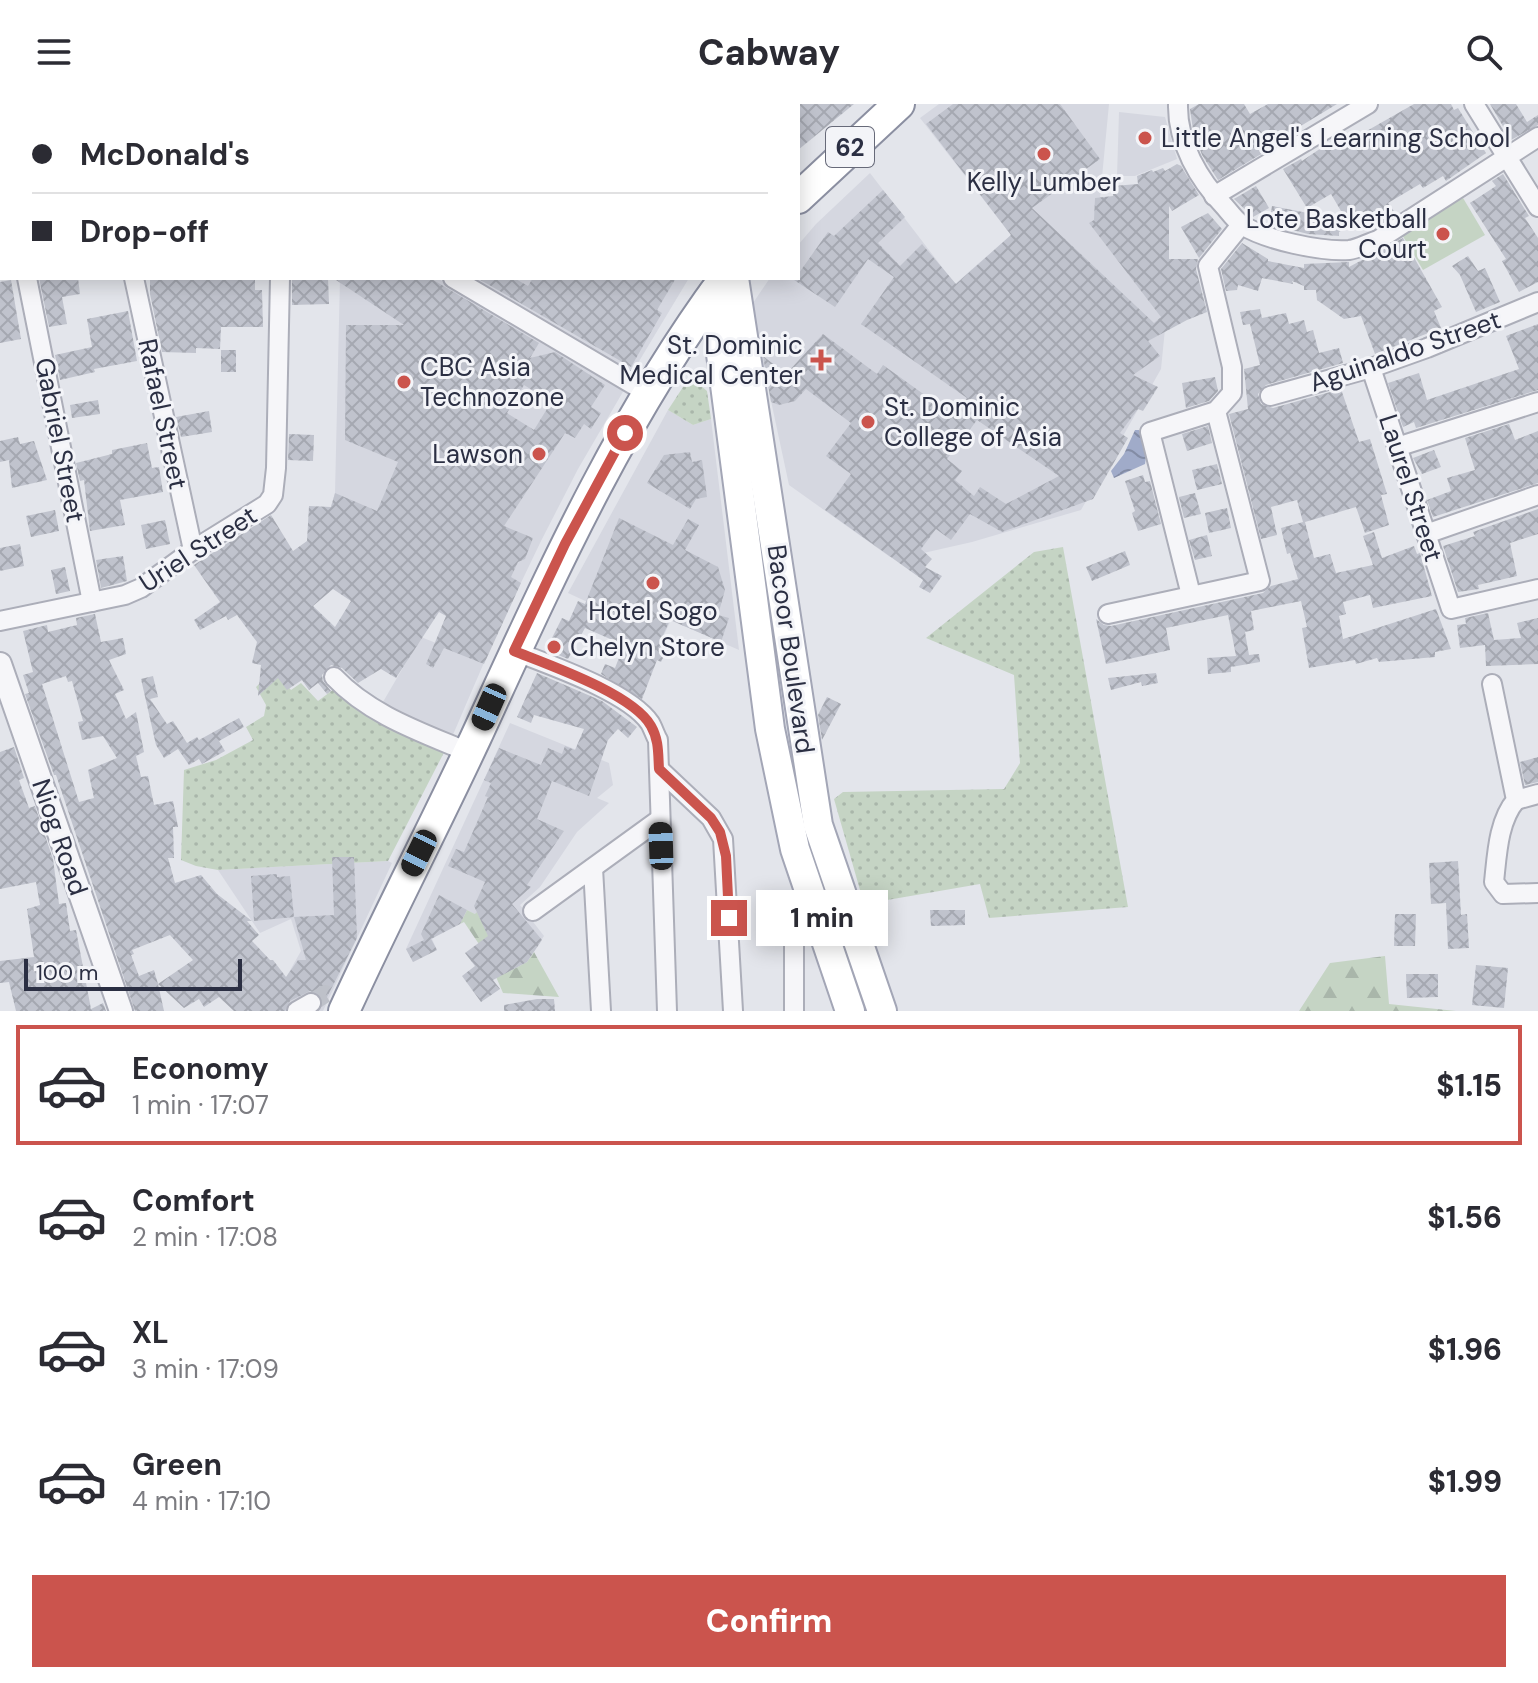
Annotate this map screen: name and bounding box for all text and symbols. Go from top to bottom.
text: Cabway [698,29,840,76]
icon: menu [32,30,76,74]
icon: search [1462,30,1506,74]
place label: Little Angel's Learning School [1161,121,1510,155]
road number: 62 [826,127,874,167]
marker: Little Angel's Learning School [1136,129,1154,147]
text: McDonald's [80,135,250,174]
marker: Kelly Lumber [1035,145,1053,163]
place label: Kelly Lumber [967,165,1121,199]
place label: Lote Basketball Court [1246,202,1427,266]
text: Drop-off [80,212,209,251]
marker: Lote Basketball Court [1434,225,1452,243]
street label: Aguinaldo Street [1305,302,1505,400]
place label: St. Dominic Medical Center [620,328,803,392]
street label: Rafael Street [130,336,196,492]
marker: St. Dominic Medical Center [810,349,832,371]
place label: CBC Asia Technozone [420,350,564,414]
street label: Gabriel Street [27,355,93,525]
marker: CBC Asia Technozone [395,373,413,391]
place label: St. Dominic College of Asia [884,390,1062,454]
street label: Laurel Street [1371,410,1451,566]
marker: St. Dominic College of Asia [859,413,877,431]
route start [607,415,643,451]
place label: Lawson [432,437,523,471]
marker: Lawson [530,445,548,463]
street label: Uriel Street [133,498,263,600]
street label: Bacoor Boulevard [760,542,822,756]
marker: Hotel Sogo [644,574,662,592]
place label: Hotel Sogo [588,594,718,628]
place label: Chelyn Store [570,630,725,664]
marker: Chelyn Store [545,638,563,656]
car [468,680,510,734]
street label: Niog Road [24,774,96,900]
car [648,822,674,870]
car [398,826,440,880]
callout: 1 min [757,890,889,946]
route end [711,900,747,936]
text: 1 min [790,901,854,935]
scale bar [24,955,242,991]
text: 100 m [36,958,98,987]
icon: car [36,1049,108,1121]
text: Economy [132,1049,269,1088]
text: $1.15 [1436,1066,1502,1105]
text: 1 min · 17:07 [132,1088,269,1122]
icon: car [36,1181,108,1253]
text: Comfort [132,1181,255,1220]
text: $1.56 [1427,1198,1502,1237]
text: 2 min · 17:08 [132,1220,278,1254]
icon: car [36,1313,108,1385]
text: XL [132,1313,169,1352]
text: $1.96 [1428,1330,1502,1369]
text: 3 min · 17:09 [132,1352,279,1386]
icon: car [36,1445,108,1517]
text: Green [132,1445,222,1484]
text: $1.99 [1428,1462,1502,1501]
text: 4 min · 17:10 [132,1484,271,1518]
button: Confirm [32,1575,1506,1667]

